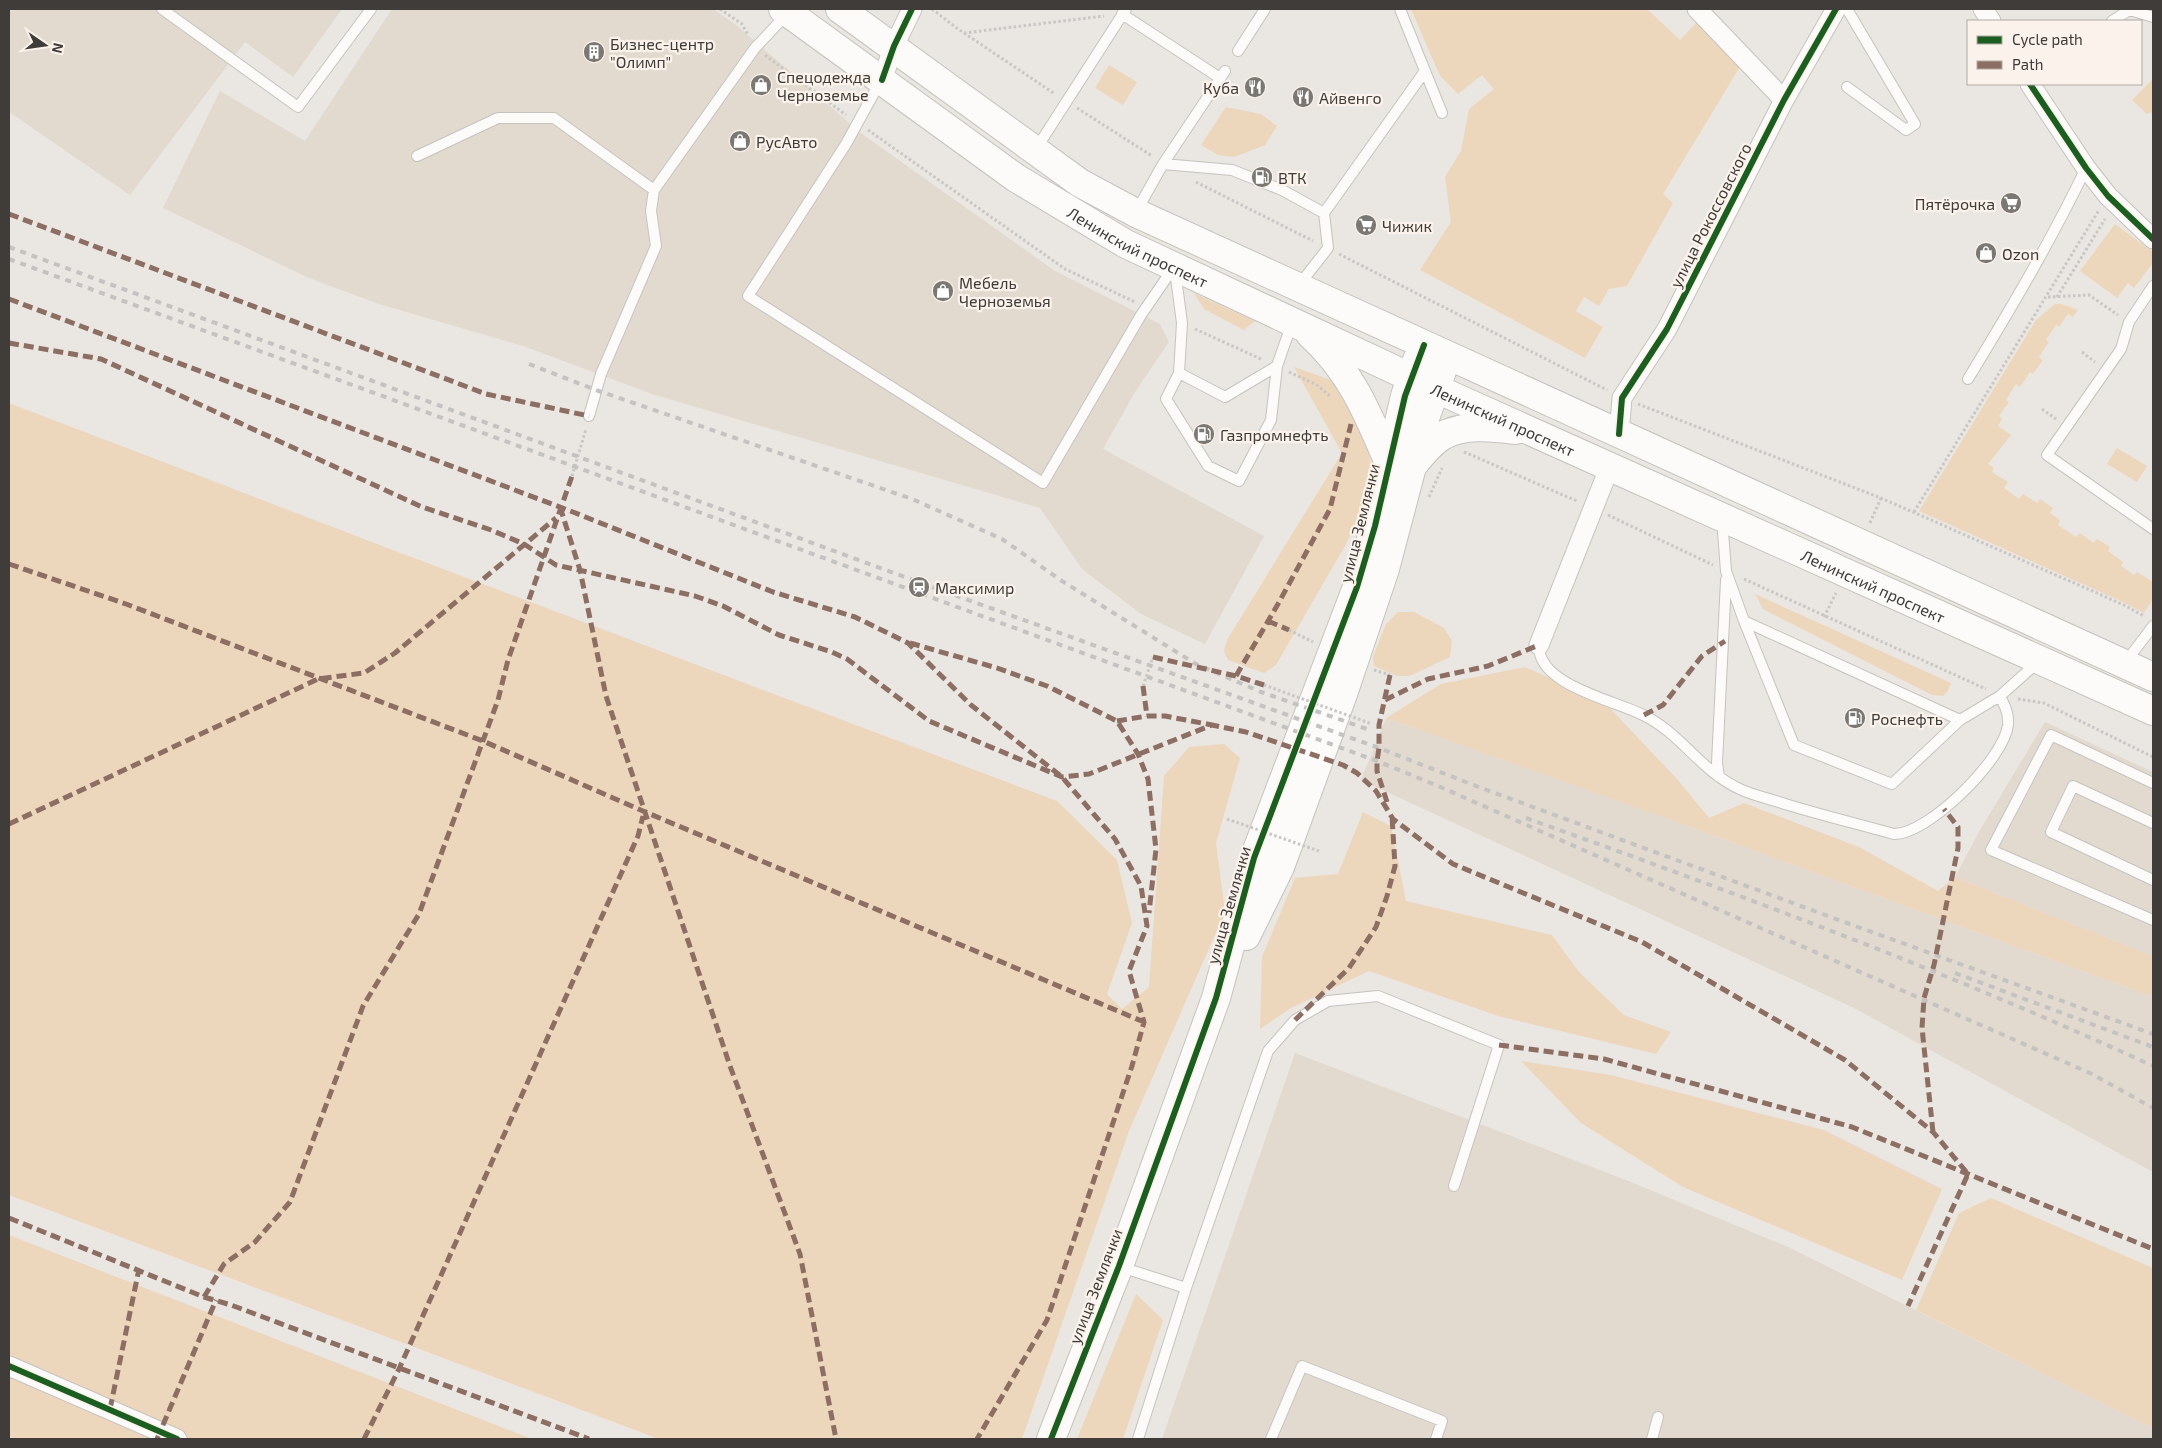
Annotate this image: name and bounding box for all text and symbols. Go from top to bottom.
north arrow [20,20,70,70]
legend [1967,20,2142,85]
text: Cycle path [2012,30,2083,48]
place label: Бизнес-центр "Олимп" [610,34,714,71]
building icon: Бизнес-центр "Олимп" [582,40,606,64]
text: N [49,41,68,55]
text: Path [2012,55,2043,73]
place label: Спецодежда Черноземье [777,67,871,104]
shop icon: Спецодежда Черноземье [749,73,773,97]
restaurant icon: Куба [1243,75,1267,99]
place label: Куба [1203,78,1239,98]
restaurant icon: Айвенго [1291,85,1315,109]
place label: Айвенго [1319,88,1382,107]
shop icon: РусАвто [728,129,752,153]
place label: РусАвто [756,132,817,152]
street label: улица Рокоссовского [1665,140,1756,291]
fuel station icon: ВТК [1250,165,1274,189]
place label: ВТК [1278,168,1307,187]
supermarket icon: Пятёрочка [1999,191,2023,215]
place label: Пятёрочка [1915,194,1995,213]
street label: Ленинский проспект [1065,202,1211,291]
supermarket icon: Чижик [1354,213,1378,237]
place label: Чижик [1382,216,1432,235]
shop icon: Ozon [1974,241,1998,265]
place label: Ozon [2002,244,2039,263]
place label: Мебель Черноземья [959,273,1051,310]
shop icon: Мебель Черноземья [931,279,955,303]
street label: Ленинский проспект [1428,378,1578,460]
fuel station icon: Газпромнефть [1192,422,1216,446]
place label: Газпромнефть [1220,425,1328,444]
street label: улица Землячки [1335,462,1384,585]
street label: Ленинский проспект [1799,545,1949,626]
station icon: Максимир [907,575,931,599]
place label: Максимир [935,578,1014,597]
fuel station icon: Роснефть [1843,706,1867,730]
place label: Роснефть [1871,709,1943,728]
street label: улица Землячки [1202,844,1255,966]
street label: улица Землячки [1064,1226,1127,1347]

